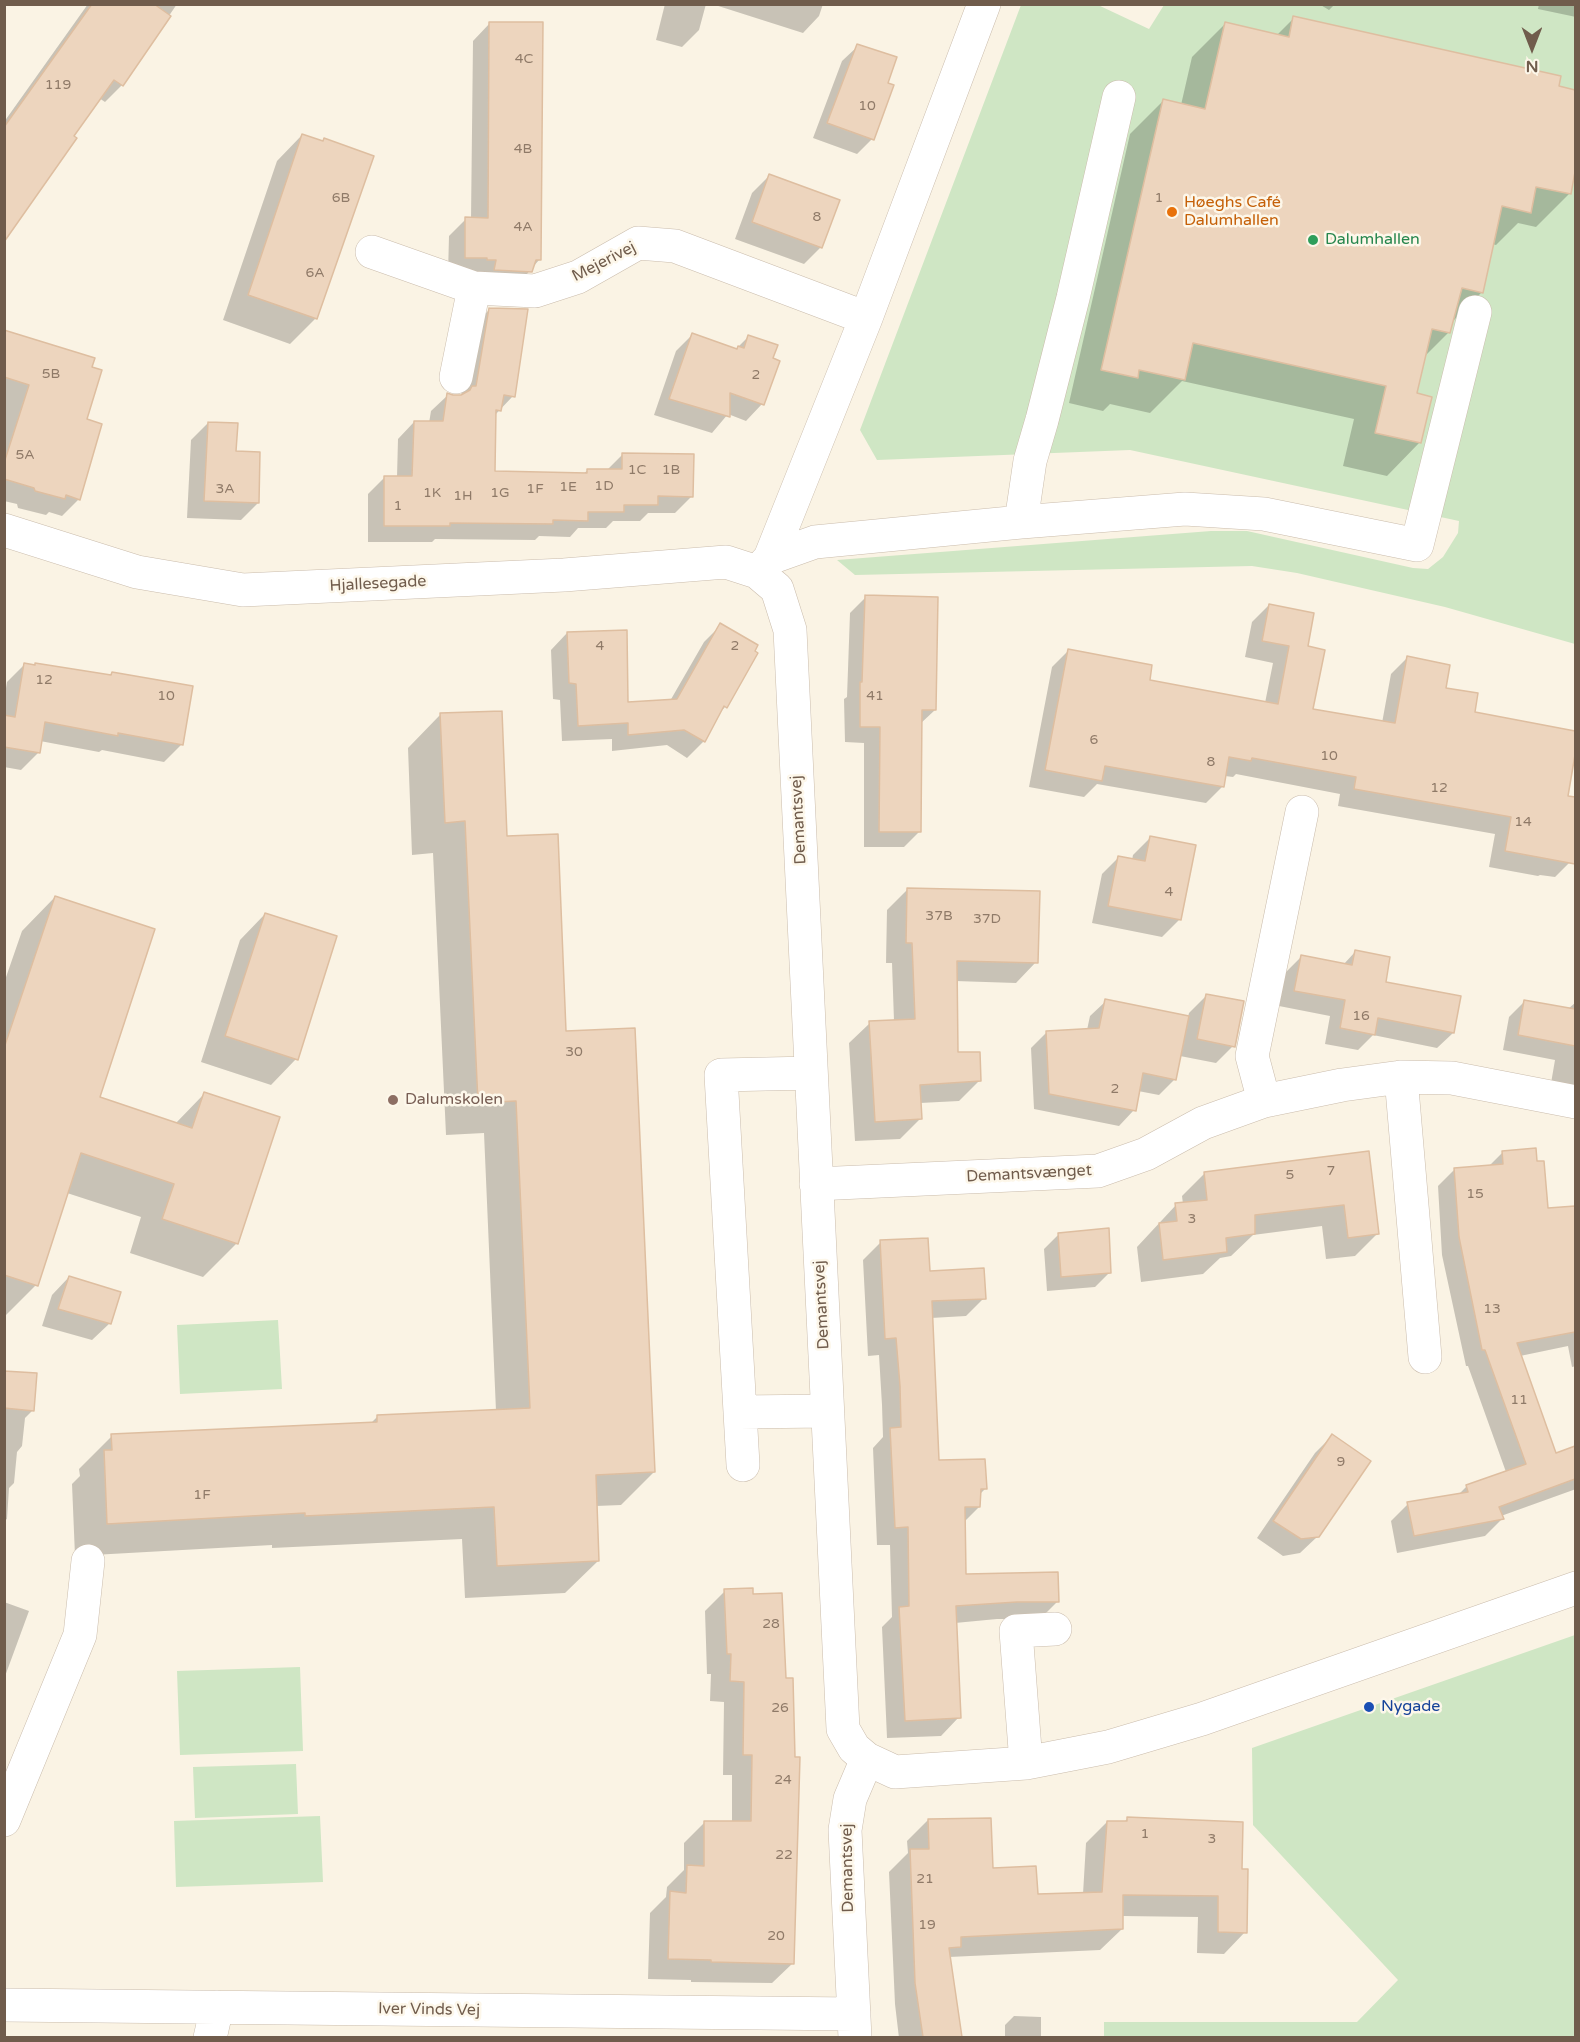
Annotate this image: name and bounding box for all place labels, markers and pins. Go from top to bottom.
place label: Høeghs Café Dalumhallen [1184,193,1281,231]
marker: Høeghs Café Dalumhallen [1165,205,1179,219]
place label: Dalumhallen [1325,230,1420,250]
marker: Dalumhallen [1306,233,1320,247]
place label: Dalumskolen [405,1090,503,1110]
marker: Dalumskolen [386,1093,400,1107]
place label: Nygade [1381,1697,1440,1717]
marker: Nygade [1362,1700,1376,1714]

